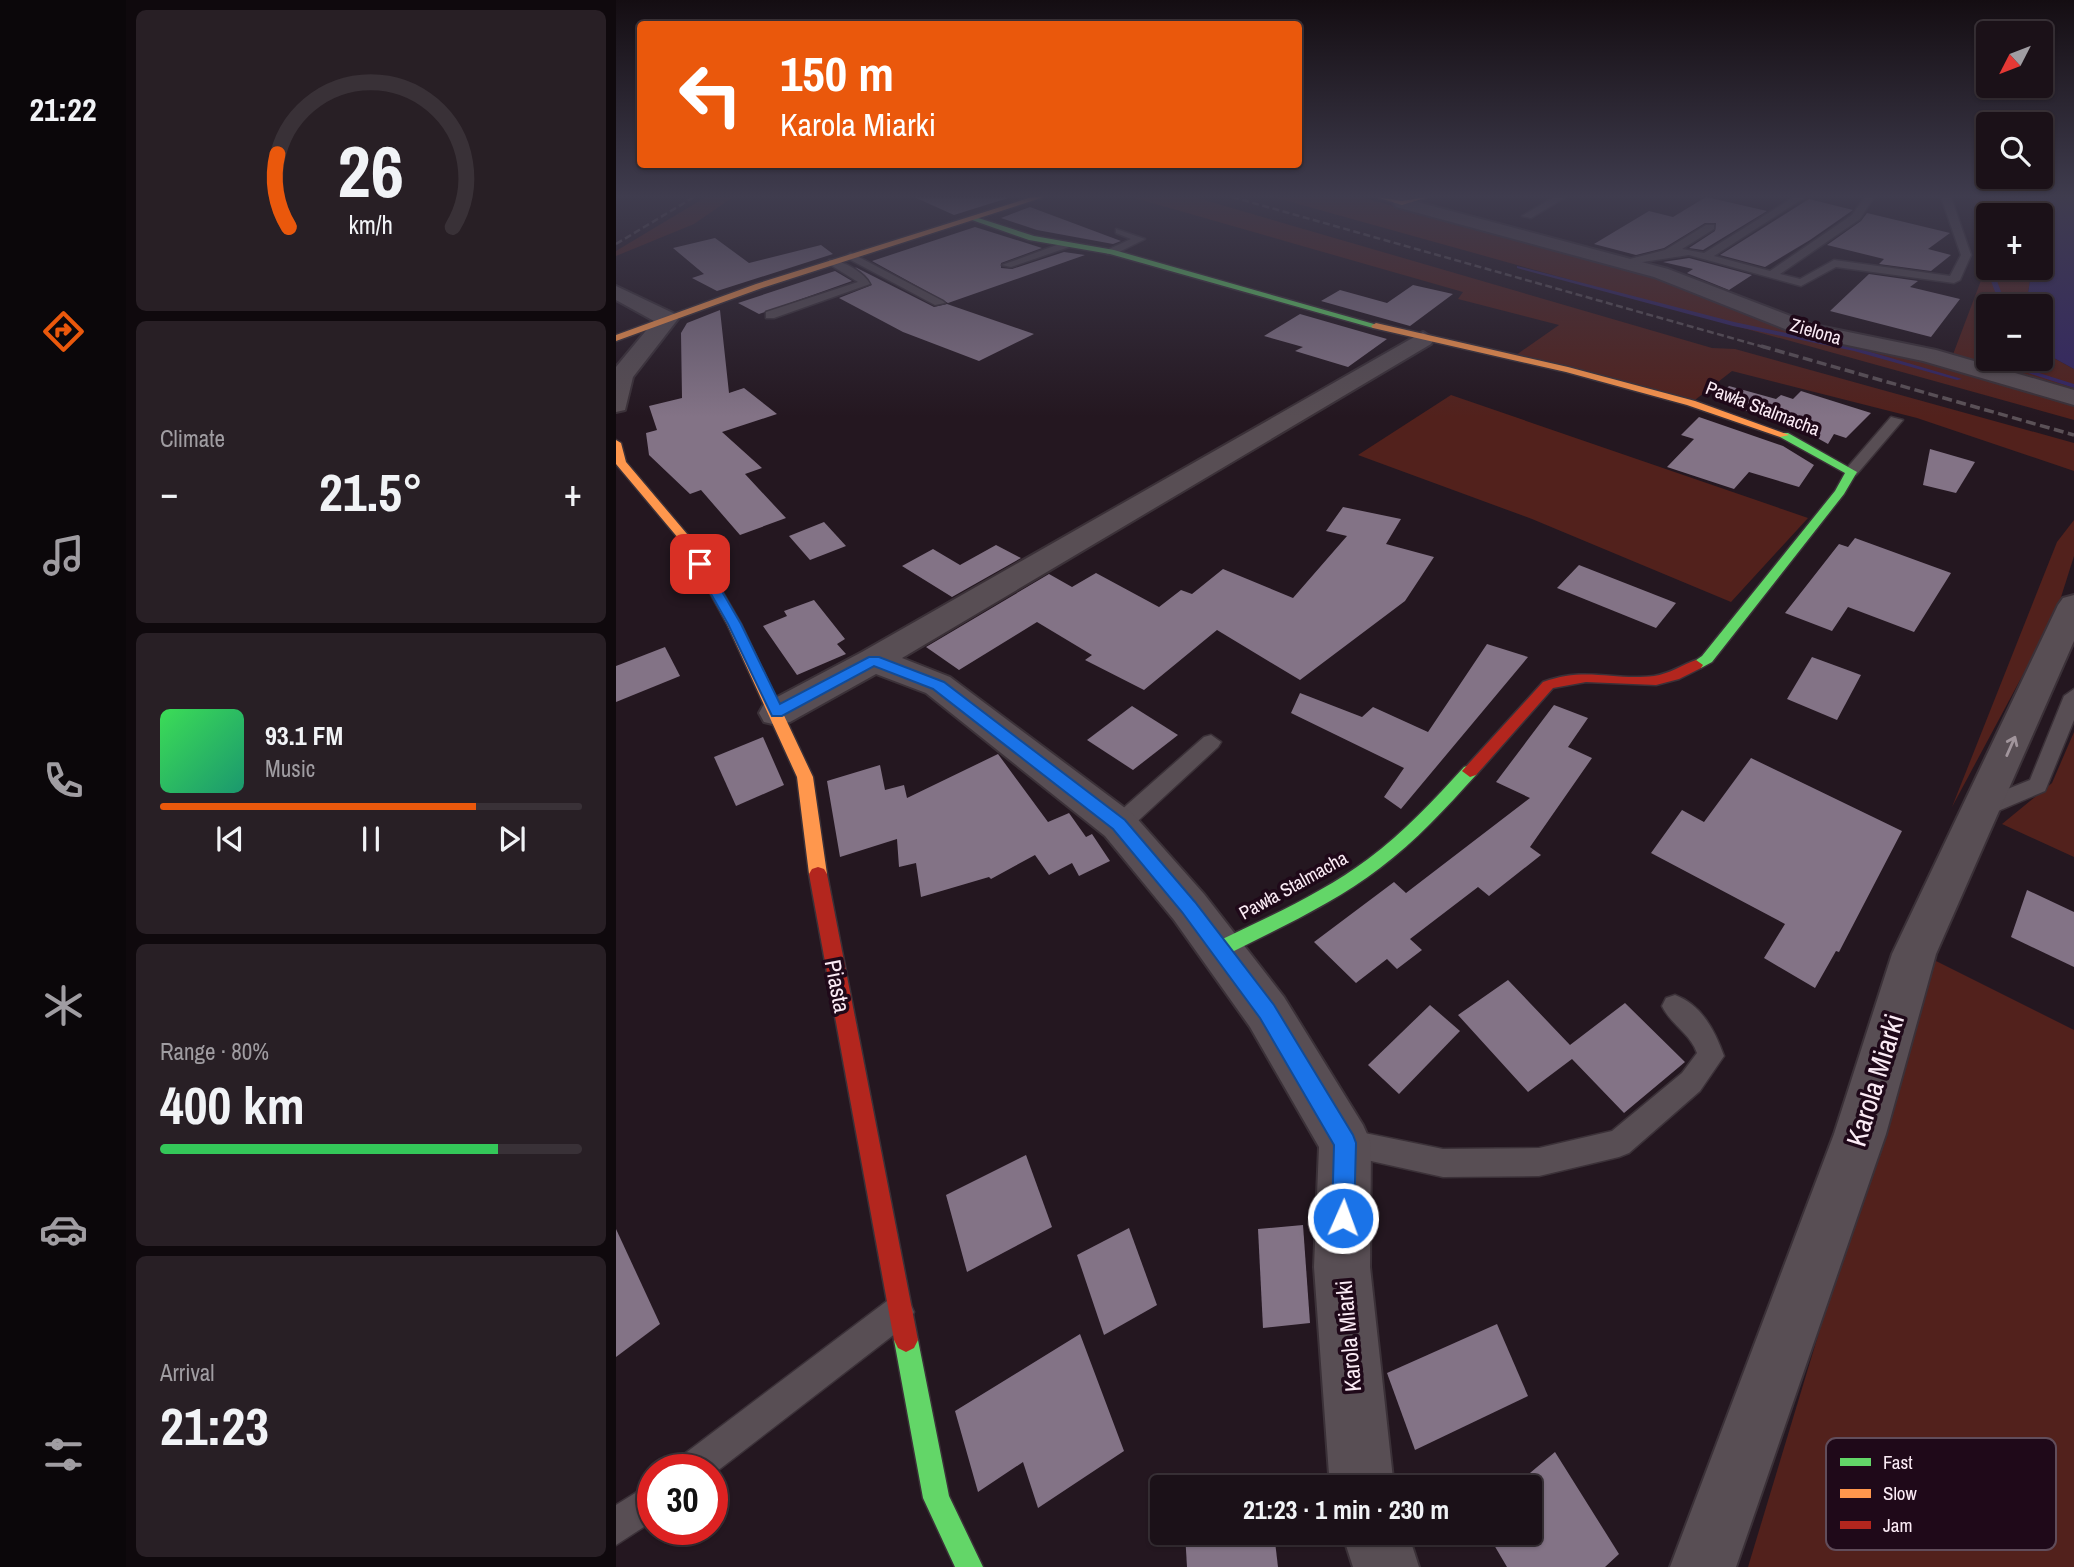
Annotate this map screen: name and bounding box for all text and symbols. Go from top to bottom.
north arrow [1976,21,2053,98]
map controls [1976,21,2053,371]
text: 150 m [780,40,894,106]
icon: left [665,49,756,140]
text: 21:22 [29,88,97,131]
text: Karola Miarki [780,103,936,146]
button: search [1976,112,2053,189]
text: 26 [338,122,404,220]
button: + [1976,203,2053,280]
text: km/h [349,208,393,242]
button: − [1976,294,2053,371]
icon: directions [39,307,88,356]
street label: Zielona [1787,311,1845,351]
street label: Pawła Stalmacha [1702,374,1824,442]
text: Climate [160,423,225,454]
text: 21.5° [319,457,423,527]
text: − [160,467,178,518]
text: + [564,467,582,518]
icon: music [39,531,88,580]
pin [670,534,730,594]
icon: arrive [681,545,719,583]
text: 93.1 FM [265,718,343,753]
one-way arrow [2005,735,2018,757]
text: Music [265,753,315,784]
icon: phone [39,756,88,805]
icon: previous [211,820,249,858]
icon: pause [352,820,390,858]
icon: next [493,820,531,858]
street label: Pawła Stalmacha [1234,844,1352,926]
street label: Piasta [818,957,858,1016]
icon: climate [39,981,88,1030]
street label: Karola Miarki [1837,1009,1913,1151]
text: Range · 80% [160,1036,269,1067]
text: 400 km [160,1070,305,1140]
position arrow [1306,1181,1380,1255]
icon: car [39,1205,88,1254]
street label: Karola Miarki [1328,1279,1368,1393]
text: Arrival [160,1357,215,1388]
text: 21:23 [160,1391,269,1461]
icon: filters [39,1430,88,1479]
legend [1826,1438,2056,1550]
text: Fast [1883,1449,1913,1475]
speed limit sign: 30 [637,1454,728,1545]
text: Slow [1883,1480,1918,1506]
text: 21:23 · 1 min · 230 m [1243,1492,1449,1527]
text: Jam [1883,1512,1912,1538]

